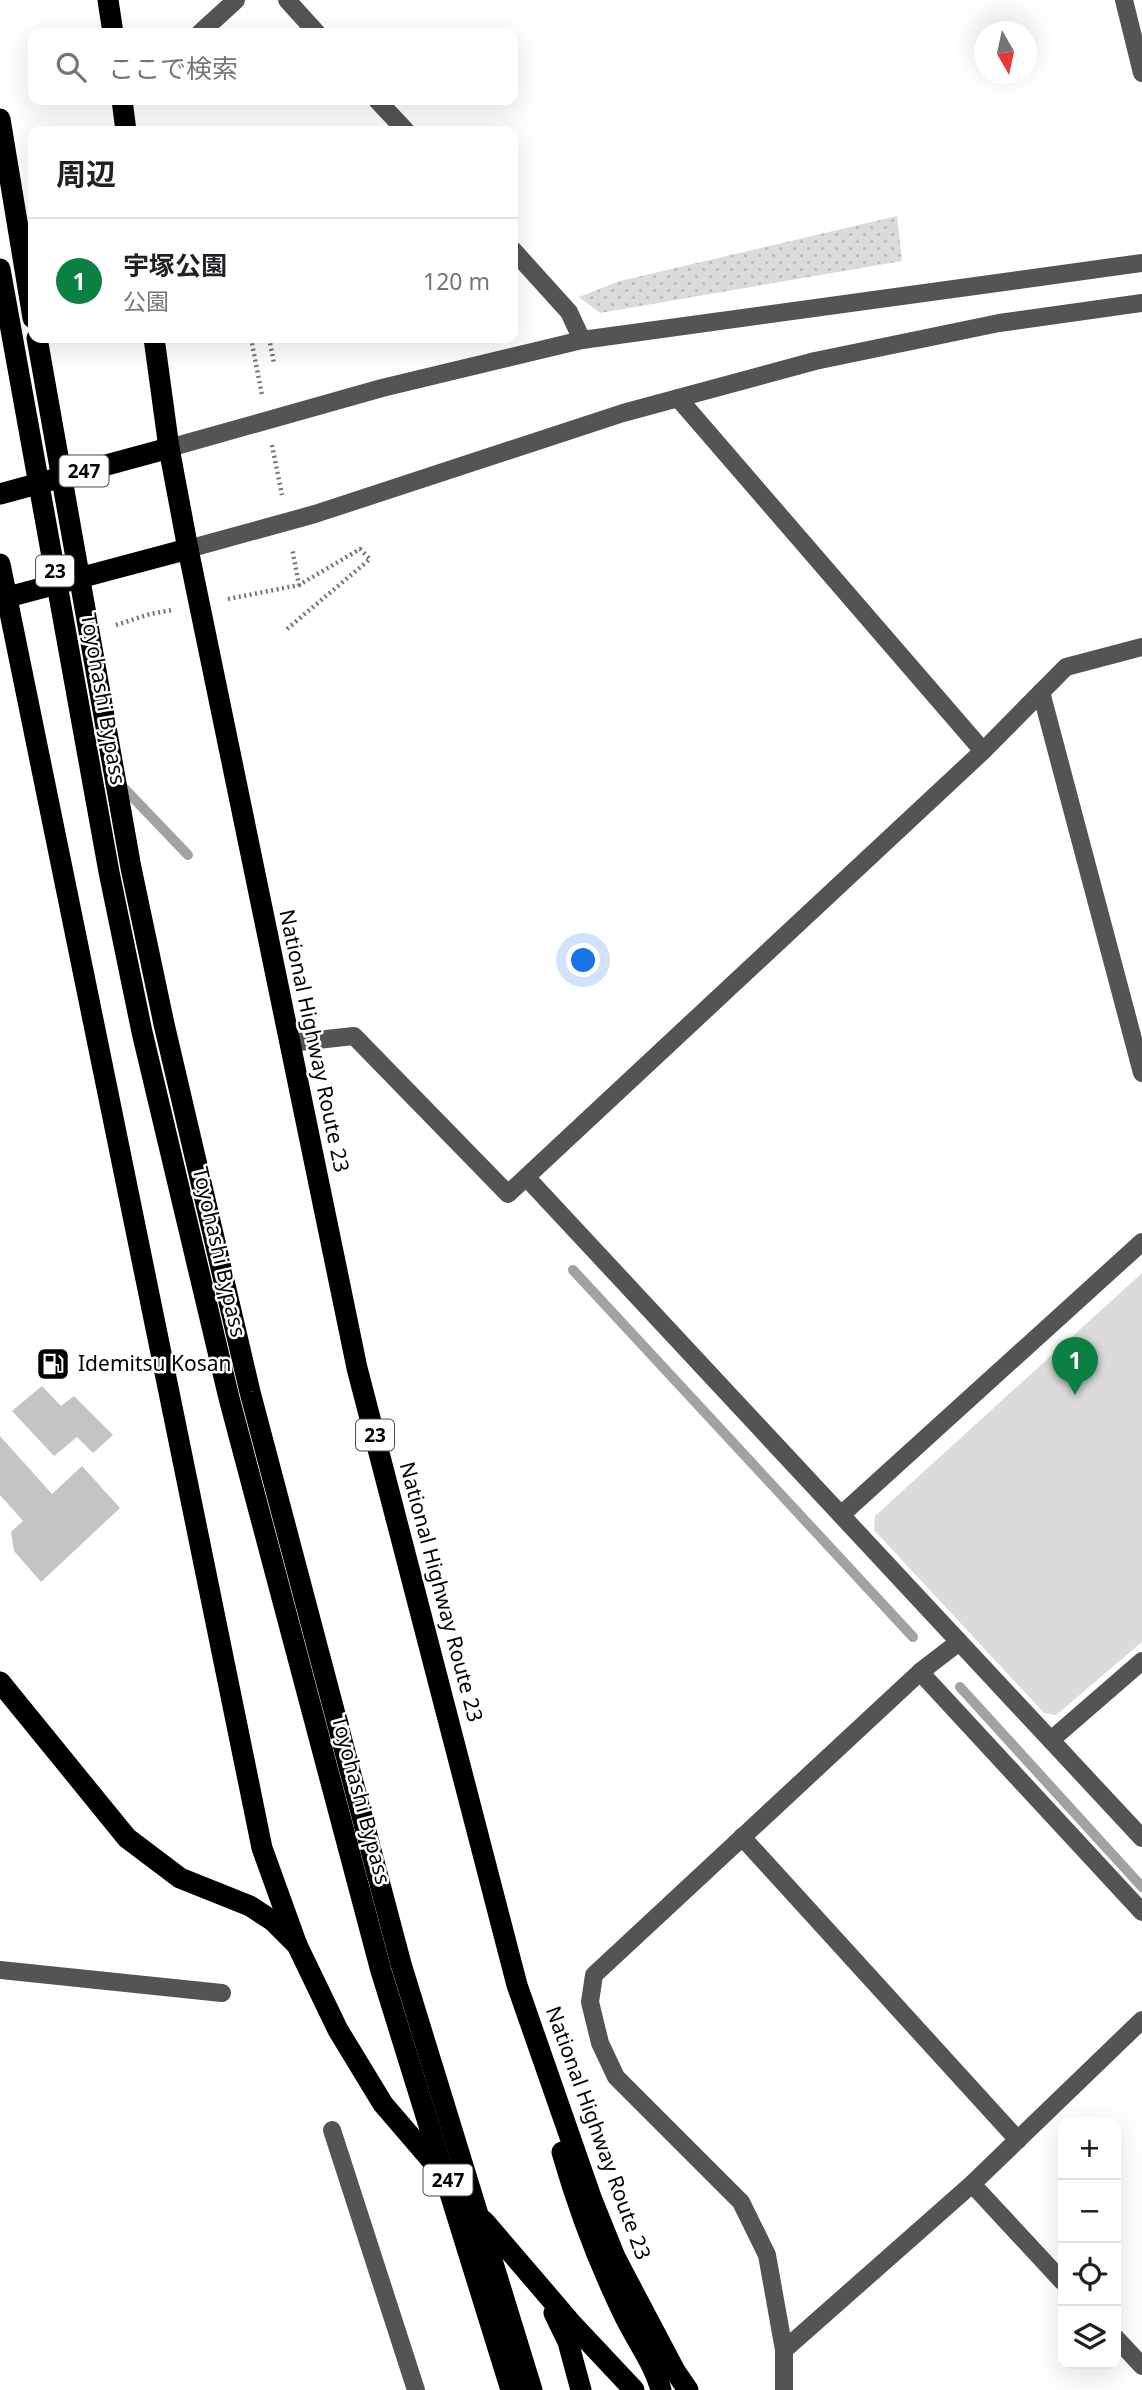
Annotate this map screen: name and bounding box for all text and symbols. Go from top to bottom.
north arrow [974,21,1037,84]
search box [28,28,518,105]
icon: search [52,48,90,86]
text: ここで検索 [108,50,238,86]
text: 周辺 [56,153,116,194]
text: 宇塚公園 [123,247,227,283]
text: 1 [72,265,86,297]
text: 120 m [423,265,490,297]
text: 公園 [123,285,169,317]
road number: 247 [60,456,108,486]
road number: 23 [36,556,74,586]
street label: Toyohashi Bypass [75,611,133,787]
street label: National Highway Route 23 [273,907,357,1175]
your location [566,943,600,977]
street label: Toyohashi Bypass [187,1164,253,1340]
pin: 1 [1052,1337,1098,1395]
fuel station icon: Idemitsu Kosan [34,1345,72,1383]
place label: Idemitsu Kosan [78,1349,232,1377]
road number: 23 [356,1420,394,1450]
street label: National Highway Route 23 [394,1459,490,1725]
street label: Toyohashi Bypass [326,1712,398,1887]
street label: National Highway Route 23 [540,2002,658,2263]
map controls [1058,2117,1121,2369]
button: + [1058,2117,1121,2180]
road number: 247 [424,2164,472,2196]
button: − [1058,2180,1121,2243]
button: locate [1058,2243,1121,2306]
button: layers [1058,2306,1121,2369]

